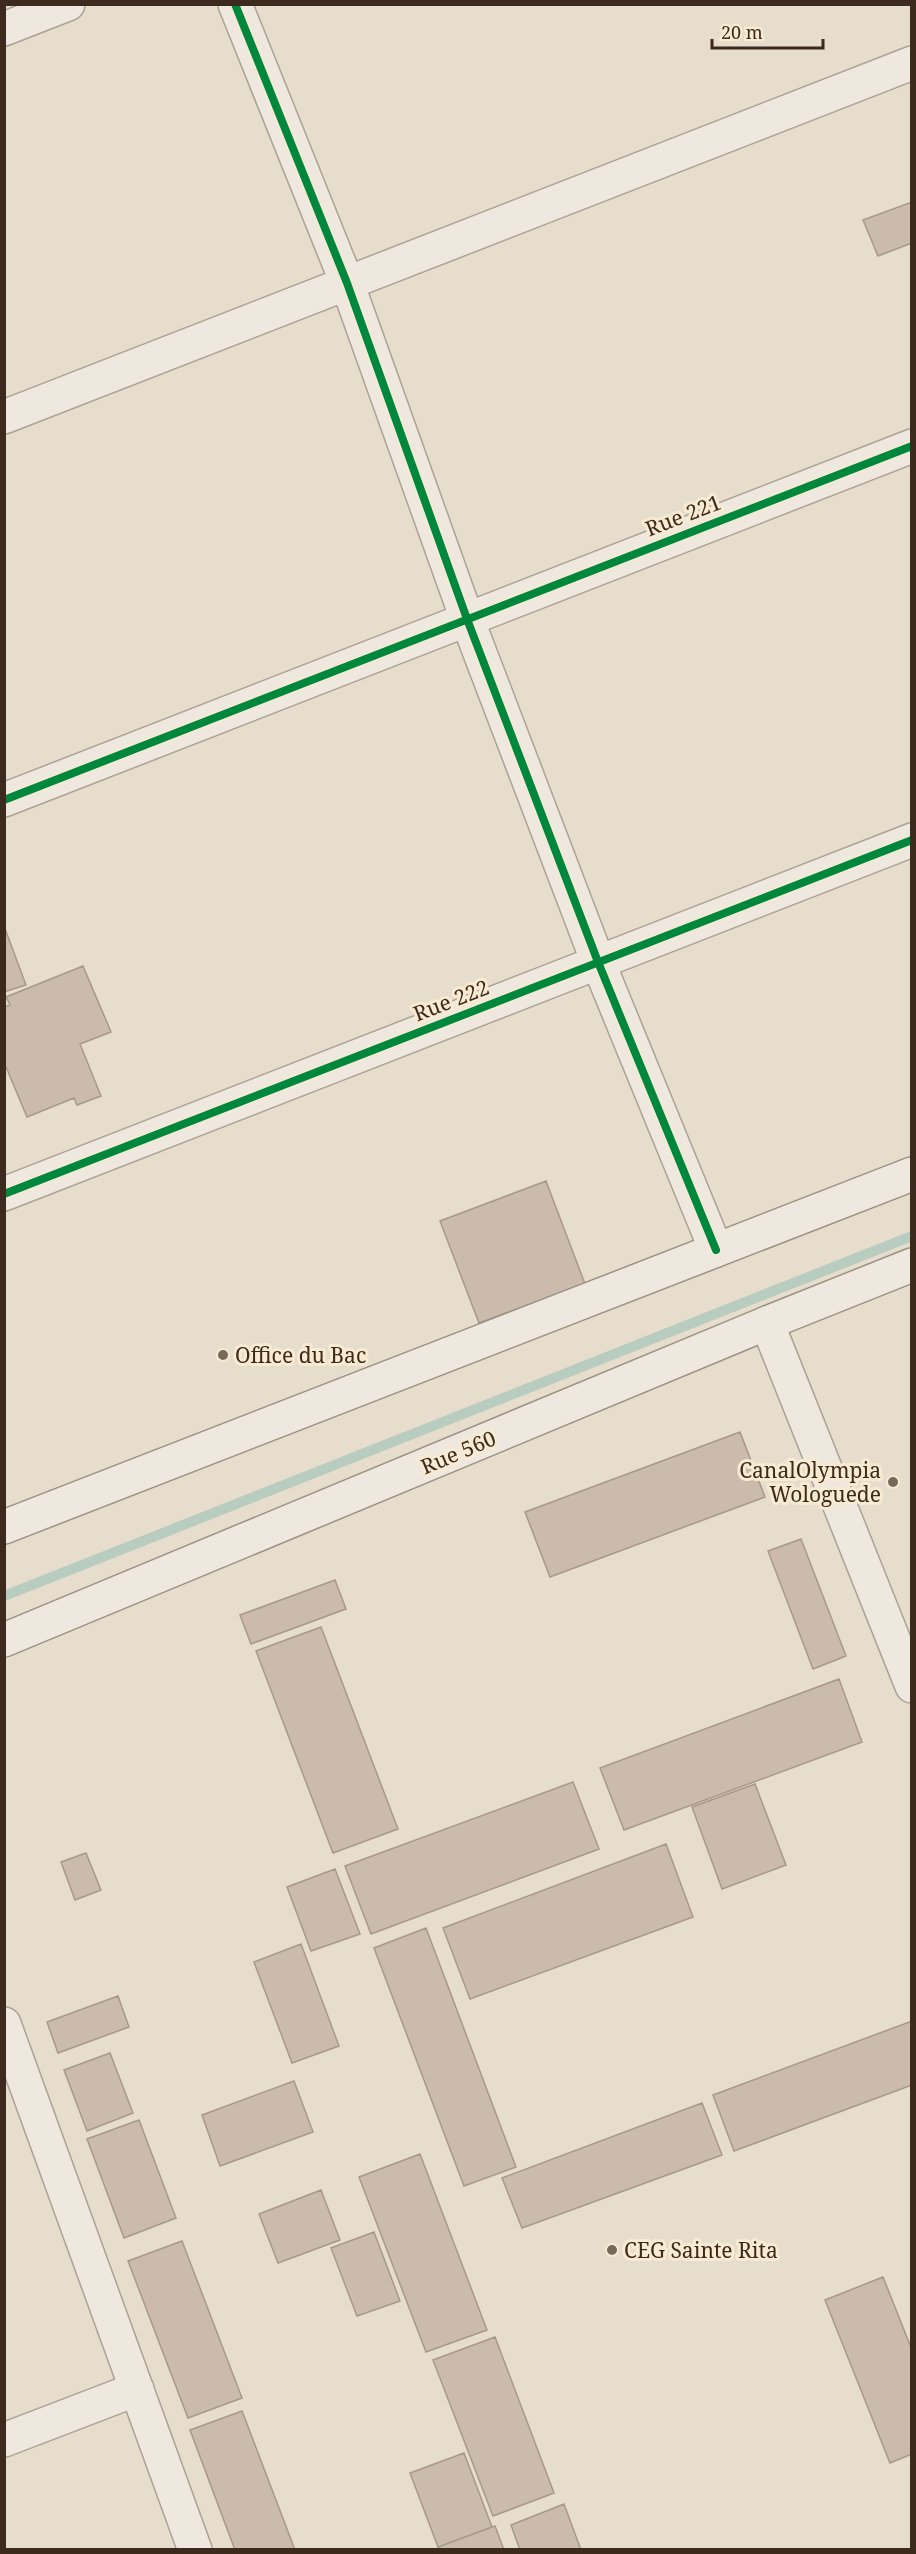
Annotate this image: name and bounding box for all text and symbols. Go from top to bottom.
scale bar [712,12,823,50]
text: 20 m [721,20,763,44]
street label: Rue 221 [641,488,725,542]
street label: Rue 222 [409,973,493,1027]
place label: Office du Bac [235,1341,366,1369]
marker: Office du Bac [216,1348,230,1362]
street label: Rue 560 [416,1424,500,1480]
place label: CanalOlympia Wologuede [739,1456,881,1508]
marker: CanalOlympia Wologuede [886,1475,900,1489]
place label: CEG Sainte Rita [624,2236,778,2264]
marker: CEG Sainte Rita [605,2243,619,2257]

